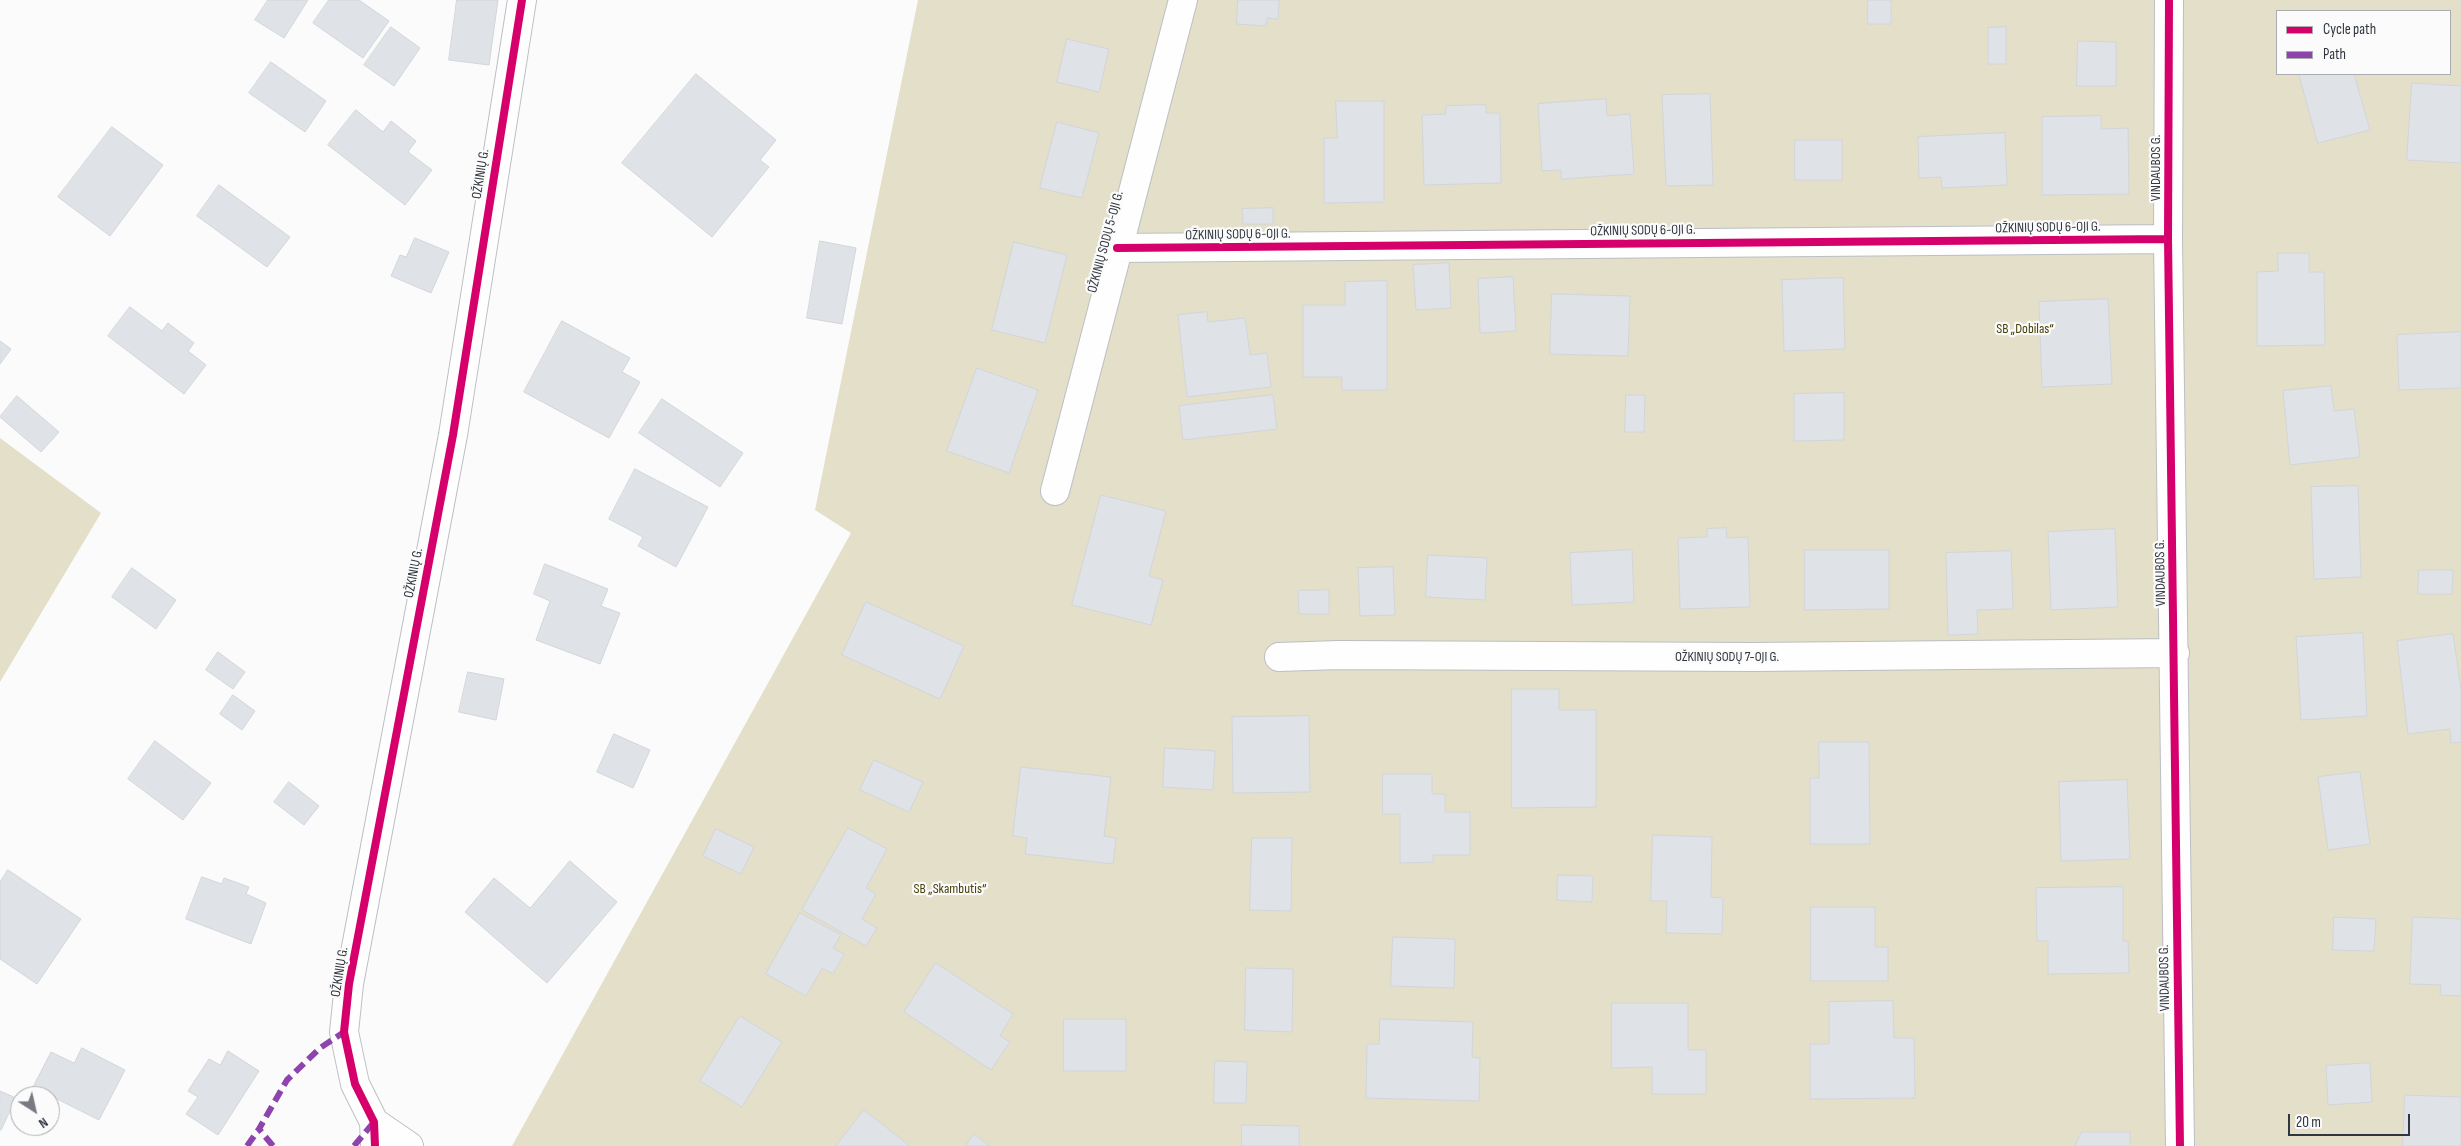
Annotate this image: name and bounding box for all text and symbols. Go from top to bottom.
legend [2276,10,2451,75]
text: Cycle path [2323,20,2376,39]
text: Path [2323,45,2346,64]
street label: VINDAUBOS G. [2148,135,2164,201]
street label: OŽKINIŲ G. [469,148,493,200]
street label: OŽKINIŲ SODŲ 5-OJI G. [1084,189,1128,295]
street label: OŽKINIŲ SODŲ 6-OJI G. [1995,219,2101,237]
street label: OŽKINIŲ SODŲ 6-OJI G. [1590,222,1696,240]
street label: OŽKINIŲ SODŲ 6-OJI G. [1185,226,1291,244]
park label: SB „Dobilas“ [1996,321,2054,337]
street label: VINDAUBOS G. [2152,539,2170,607]
street label: OŽKINIŲ G. [401,547,427,599]
street label: OŽKINIŲ SODŲ 7-OJI G. [1675,649,1779,665]
park label: SB „Skambutis“ [914,881,986,897]
street label: VINDAUBOS G. [2156,944,2174,1012]
street label: OŽKINIŲ G. [328,946,352,998]
north arrow [10,1086,60,1136]
scale bar [2291,1104,2414,1136]
text: 20 m [2296,1113,2321,1132]
text: N [35,1114,51,1132]

